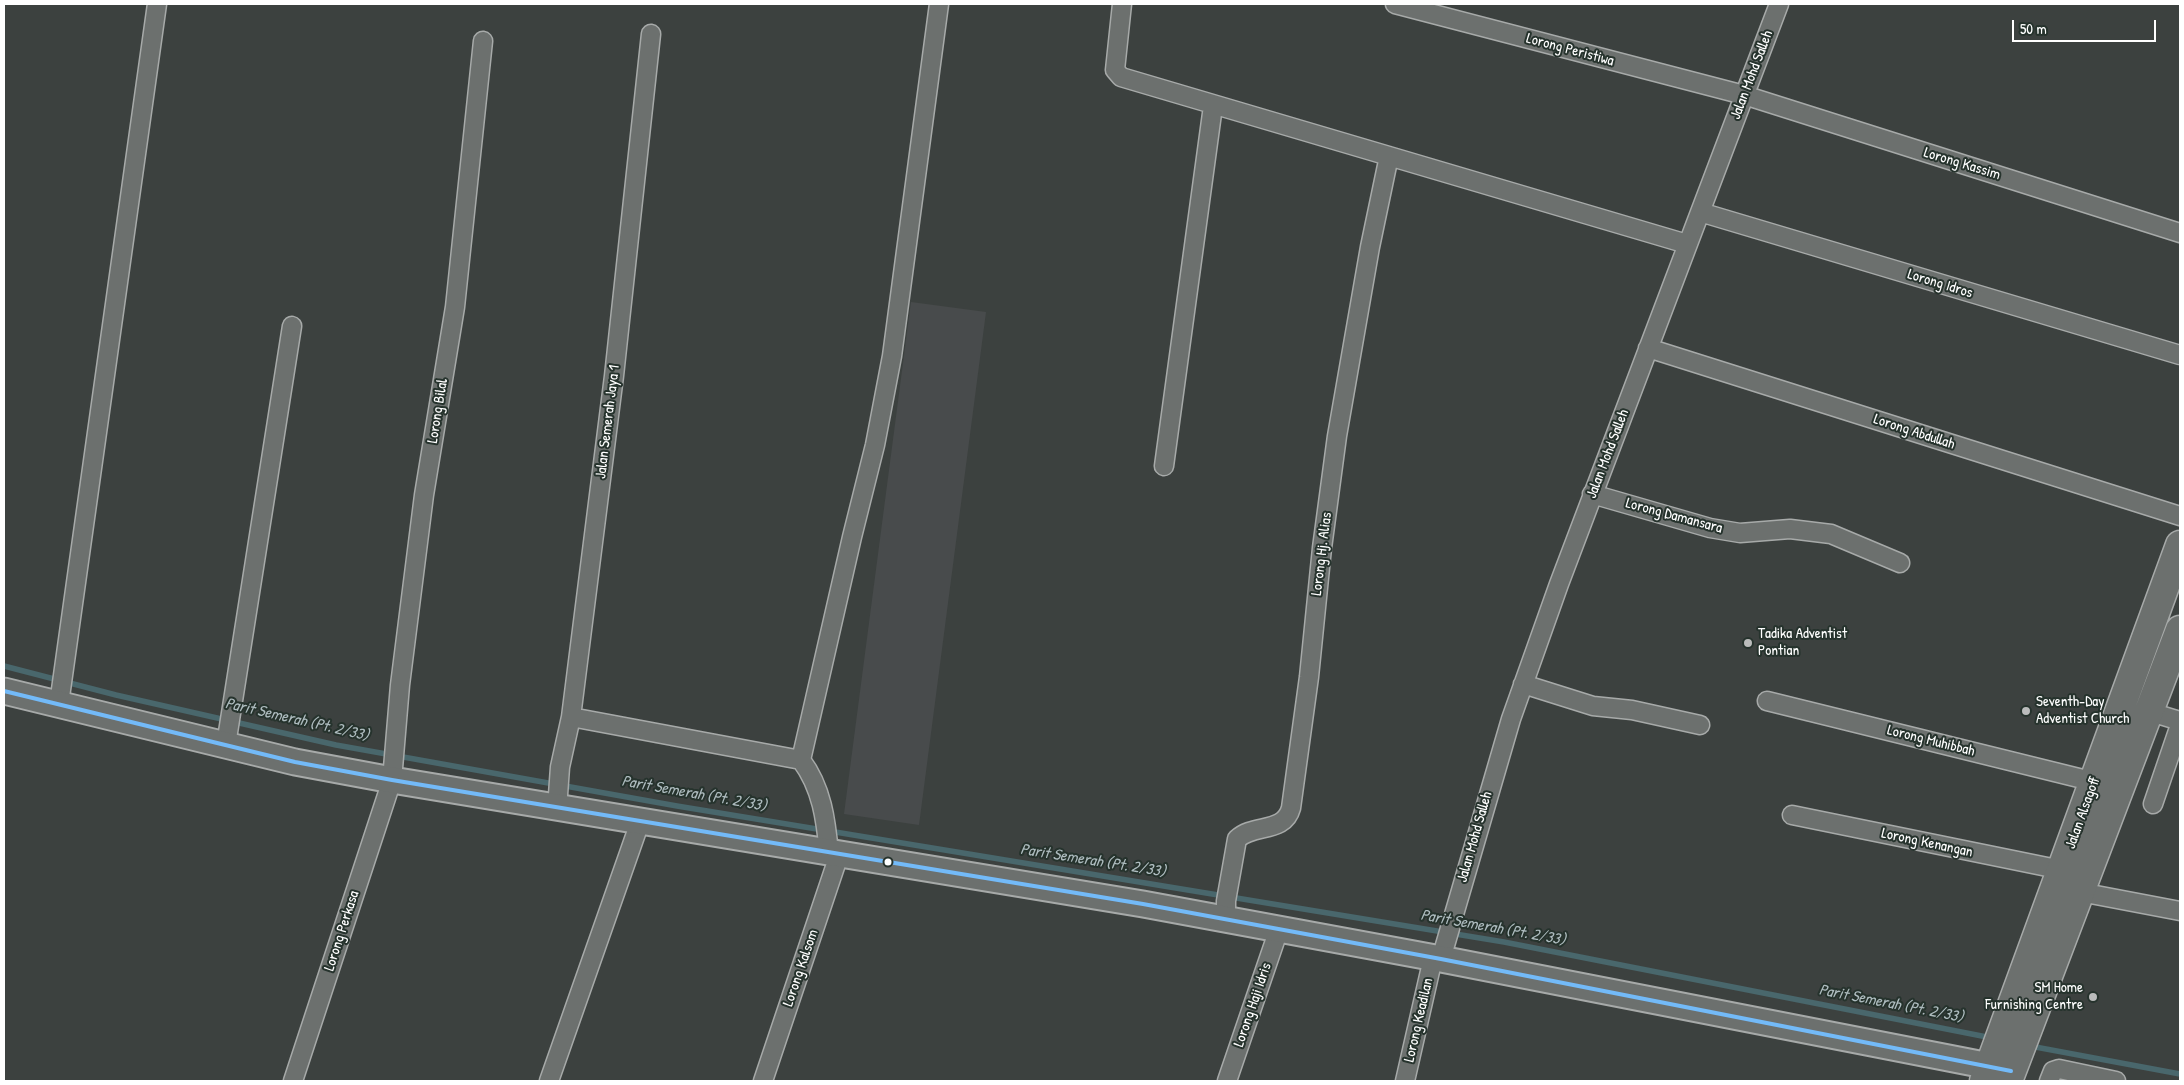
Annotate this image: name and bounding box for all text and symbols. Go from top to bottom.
scale bar [2014,10,2158,42]
text: 50 m [2020,18,2047,39]
street label: Jalan Mohd Salleh [1727,28,1777,122]
street label: Lorong Peristiwa [1524,30,1616,70]
street label: Lorong Kassim [1922,144,2002,184]
street label: Lorong Idros [1905,266,1975,302]
street label: Jalan Semerah Jaya 1 [592,364,624,480]
street label: Lorong Bilal [424,377,452,445]
street label: Jalan Mohd Salleh [1583,407,1633,501]
street label: Lorong Abdullah [1871,410,1957,454]
street label: Lorong Damansara [1624,494,1724,538]
street label: Lorong Hj. Alias [1308,511,1336,597]
place label: Tadika Adventist Pontian [1758,625,1847,660]
marker: Tadika Adventist Pontian [1742,637,1754,649]
place label: Seventh-Day Adventist Church [2036,693,2129,728]
water label: Parit Semerah (Pt. 2/33) [223,694,371,746]
marker: Seventh-Day Adventist Church [2020,705,2032,717]
street label: Lorong Muhibbah [1885,721,1977,761]
water label: Parit Semerah (Pt. 2/33) [620,772,768,816]
street label: Jalan Alsagoff [2062,775,2104,851]
street label: Jalan Mohd Salleh [1453,790,1497,884]
street label: Lorong Kenangan [1880,825,1974,861]
water label: Parit Semerah (Pt. 2/33) [1019,840,1167,882]
unlabelled marker [883,857,893,867]
street label: Lorong Perkasa [321,889,363,973]
water label: Parit Semerah (Pt. 2/33) [1419,906,1567,950]
street label: Lorong Kalsom [779,927,823,1009]
street label: Lorong Haji Idris [1230,961,1276,1049]
street label: Lorong Keadilan [1401,976,1437,1064]
place label: SM Home Furnishing Centre [1985,979,2083,1014]
water label: Parit Semerah (Pt. 2/33) [1817,981,1965,1027]
marker: SM Home Furnishing Centre [2087,991,2099,1003]

